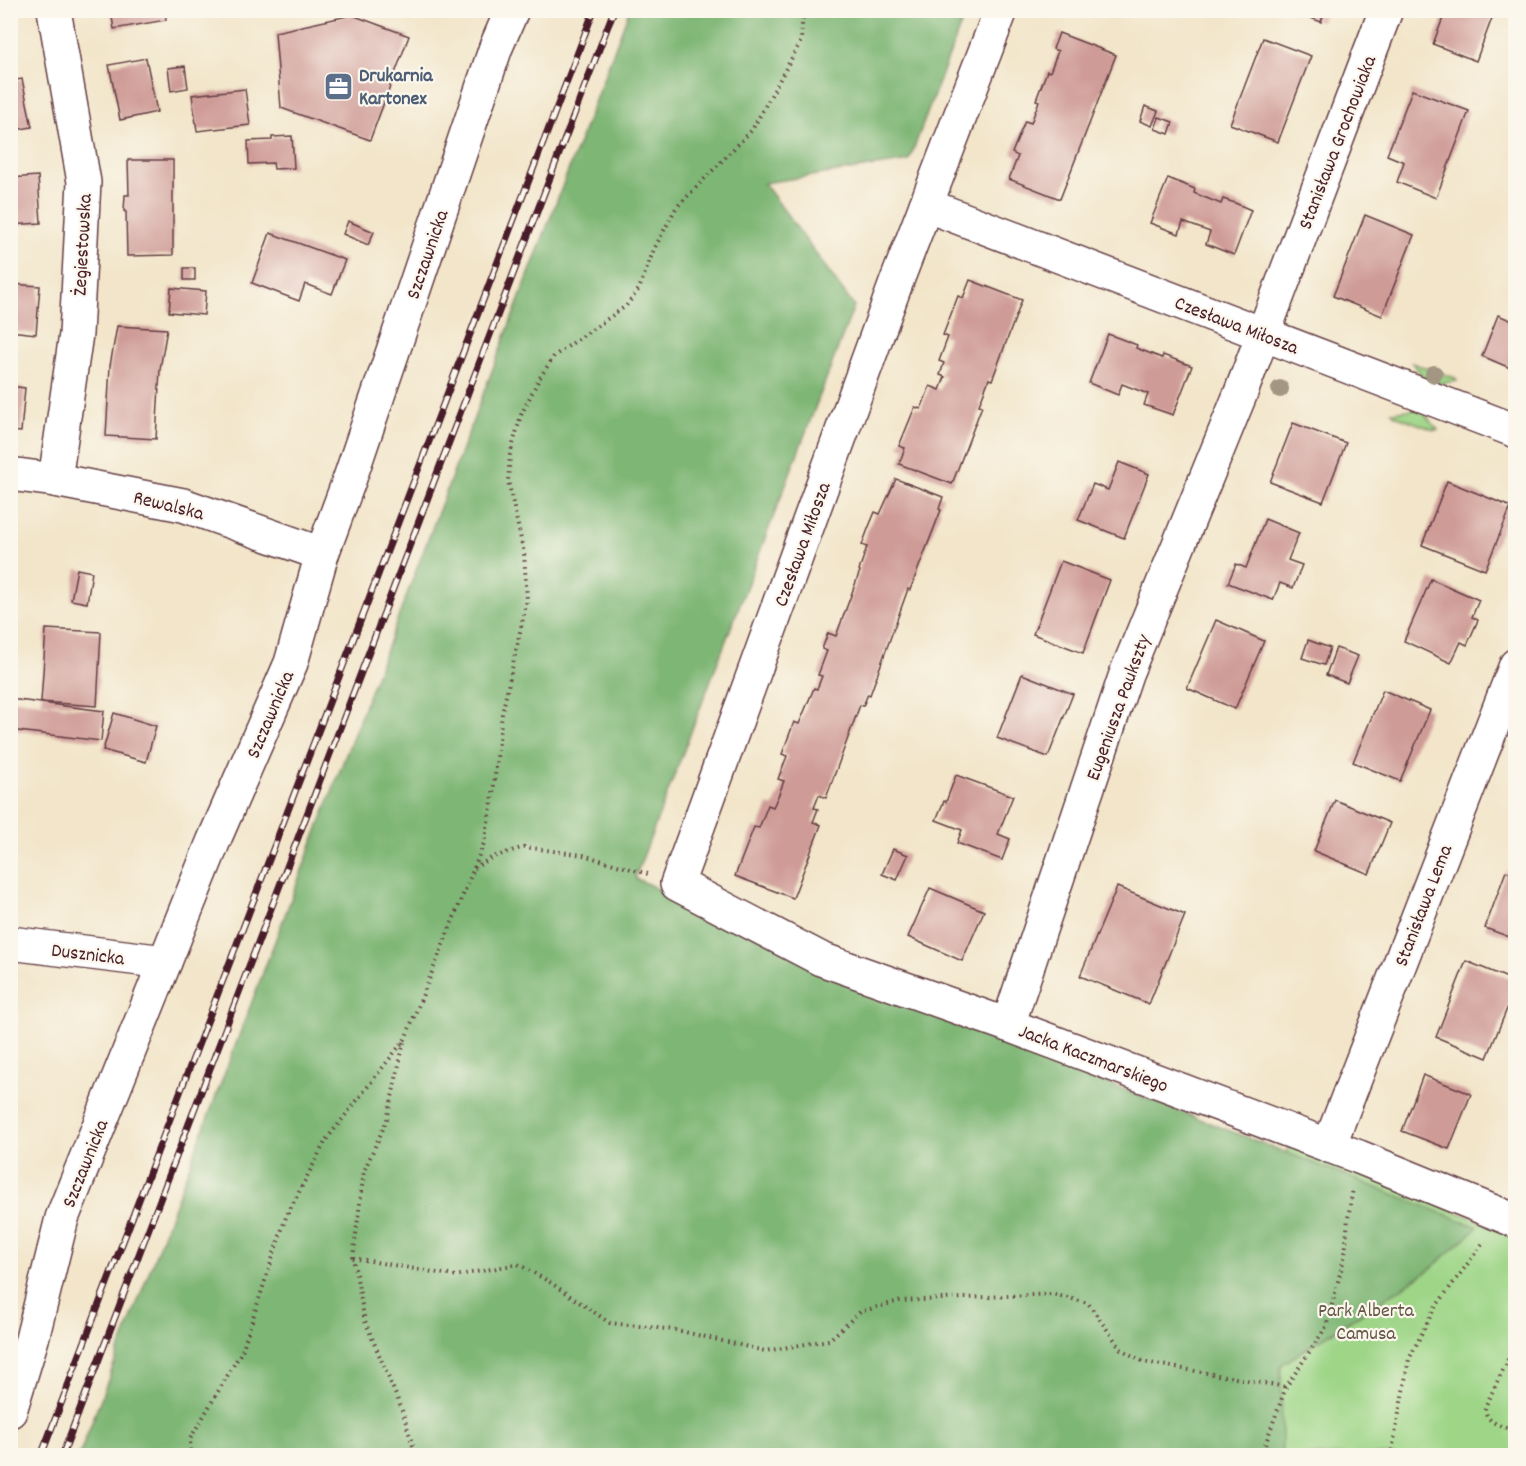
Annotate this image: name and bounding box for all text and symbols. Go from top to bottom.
street label: Stanisława Grochowiaka [1293,51,1385,234]
place label: Drukarnia Kartonex [359,63,433,114]
office icon: Drukarnia Kartonex [322,70,354,102]
street label: Żegiestowska [67,193,101,297]
street label: Szczawnicka [400,206,457,303]
street label: Czesława Miłosza [1170,290,1303,364]
street label: Czesława Miłosza [768,478,840,611]
street label: Rewalska [130,485,207,529]
street label: Eugeniusza Paukszty [1080,630,1160,785]
street label: Szczawnicka [241,666,303,763]
street label: Stanisława Lema [1389,841,1461,971]
street label: Dusznicka [49,938,126,974]
street label: Jacka Kaczmarskiego [1014,1018,1172,1101]
street label: Szczawnicka [56,1115,117,1212]
park label: Park Alberta Camusa [1318,1298,1415,1349]

